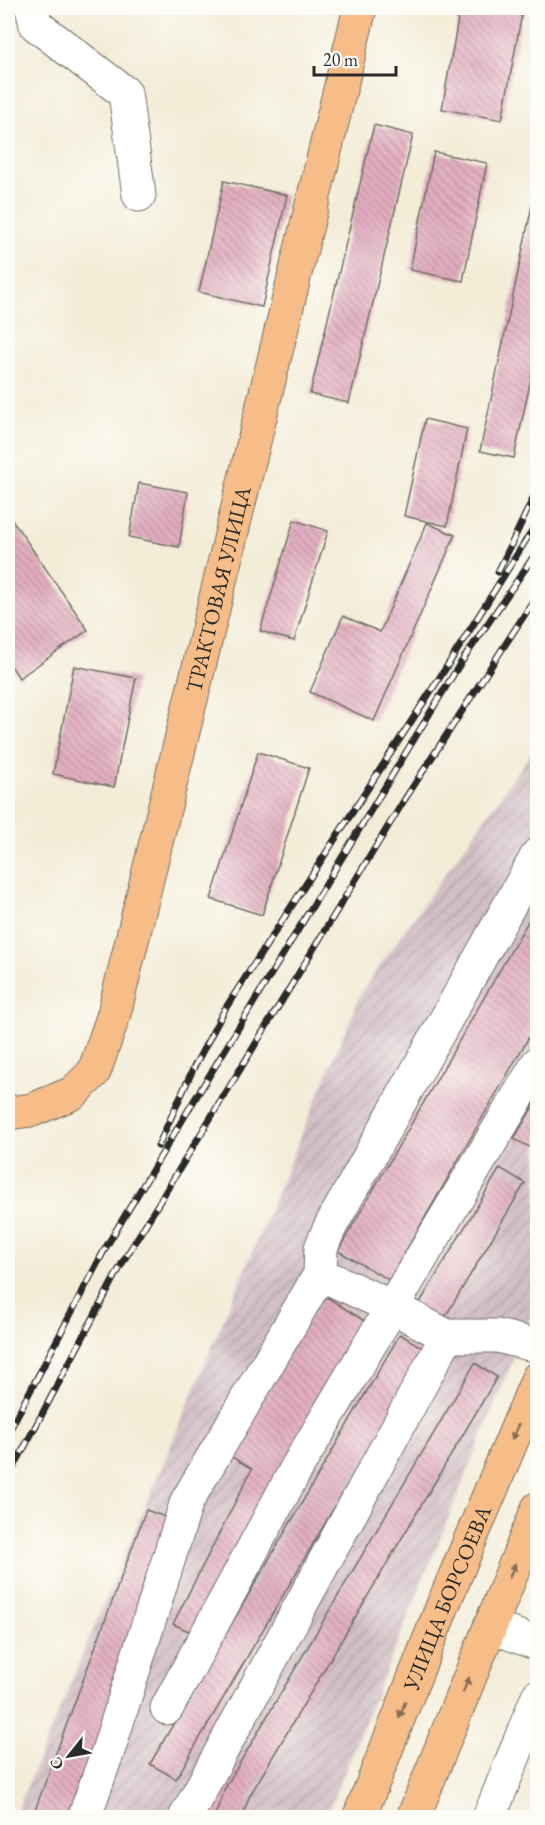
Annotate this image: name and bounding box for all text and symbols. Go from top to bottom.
scale bar [314,39,396,77]
text: 20 m [323,48,358,71]
street label: ТРАКТОВАЯ УЛИЦА [179,482,257,695]
one-way arrow [510,1424,520,1442]
street label: УЛИЦА БОРСОЕВА [396,1500,498,1696]
one-way arrow [507,1562,517,1580]
one-way arrow [462,1676,471,1694]
one-way arrow [397,1701,406,1719]
north arrow [39,1726,99,1786]
text: С [45,1753,68,1774]

